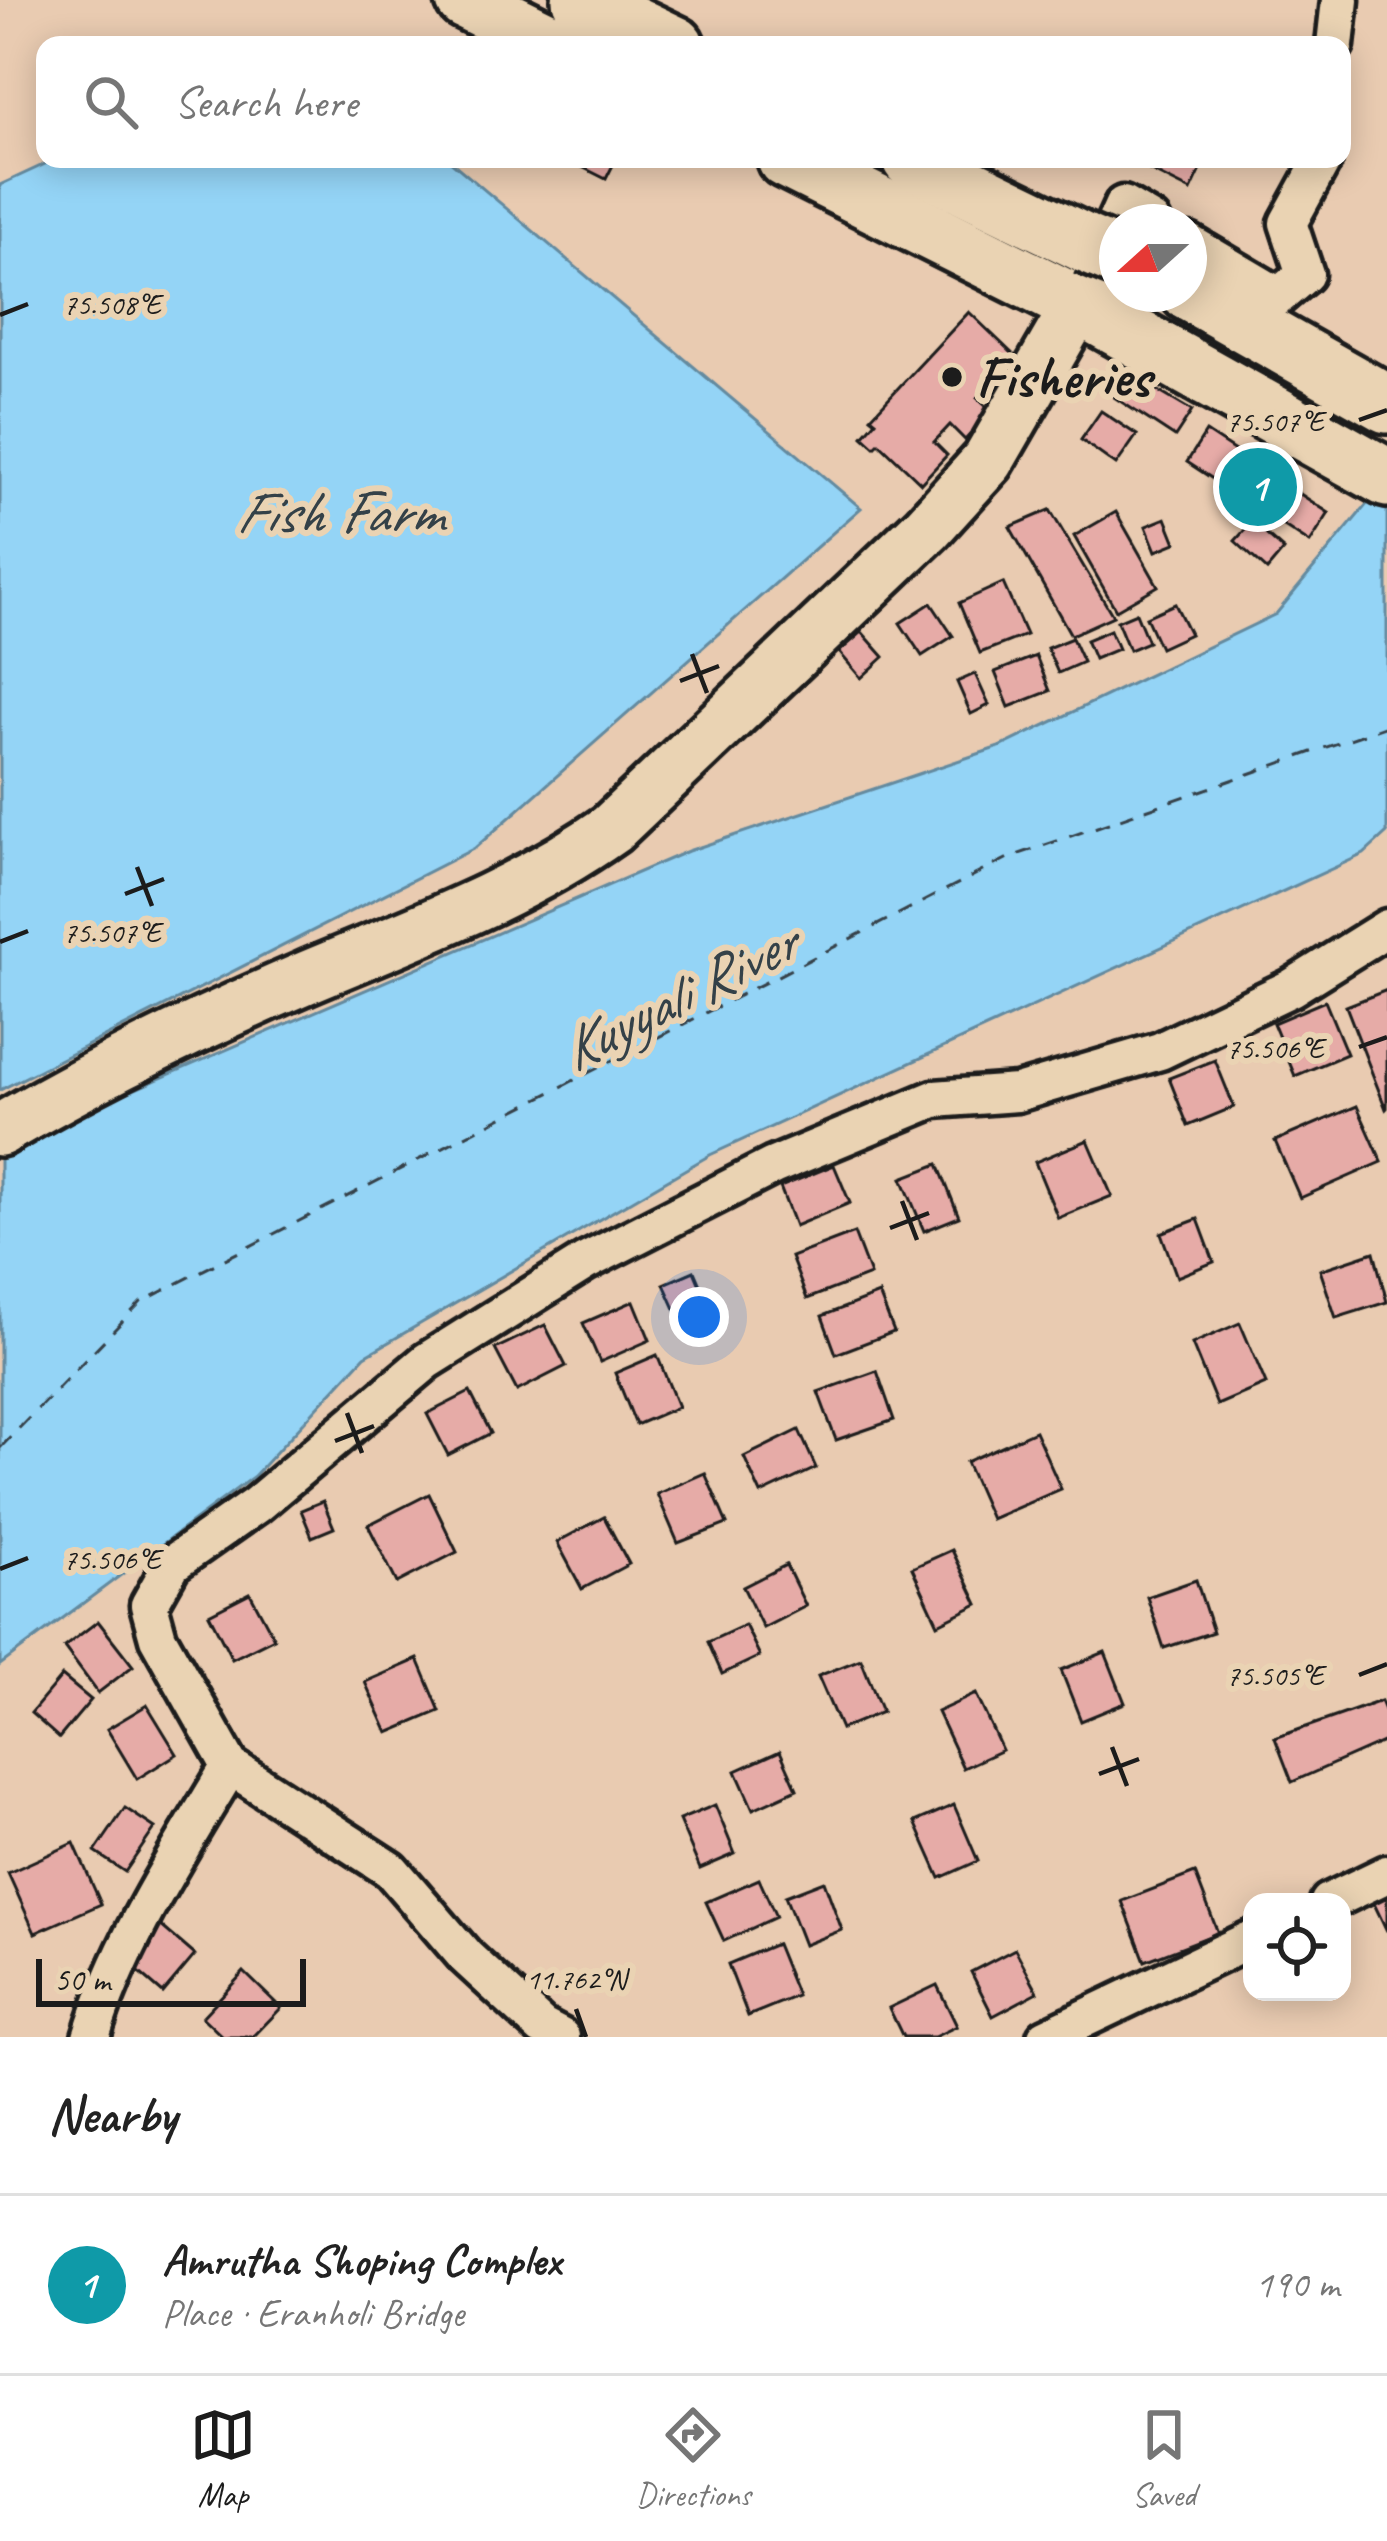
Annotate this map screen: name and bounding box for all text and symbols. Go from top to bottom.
search box [36,36,1351,168]
icon: search [78,69,144,135]
text: Search here [174,74,357,131]
north arrow [1099,204,1207,312]
text: 75.508°E [63,285,165,323]
place label: Fisheries [976,341,1155,413]
marker: Fisheries [939,364,965,390]
text: 75.507°E [1226,402,1328,440]
pin: 1 [1219,442,1297,532]
water label: Fish Farm [236,474,448,550]
water label: Kuyyali River [547,901,816,1088]
text: 75.507°E [63,913,165,951]
text: 75.506°E [1226,1029,1328,1067]
your location [669,1287,729,1347]
text: 75.506°E [63,1540,165,1578]
text: 75.505°E [1226,1656,1328,1694]
map controls [1243,1893,1351,2001]
button: locate [1243,1893,1351,2001]
scale bar [36,1953,306,2006]
text: 50 m [54,1959,110,2001]
text: 11.762°N [526,1960,631,1998]
text: Nearby [48,2083,176,2147]
text: Amrutha Shoping Complex [162,2232,561,2289]
text: 1 [78,2260,96,2309]
text: 190 m [1255,2260,1339,2309]
text: Place · Eranholi Bridge [162,2289,464,2338]
tab: Map [190,2402,256,2516]
tab: Directions [636,2402,751,2516]
tab: Saved [1131,2402,1197,2516]

